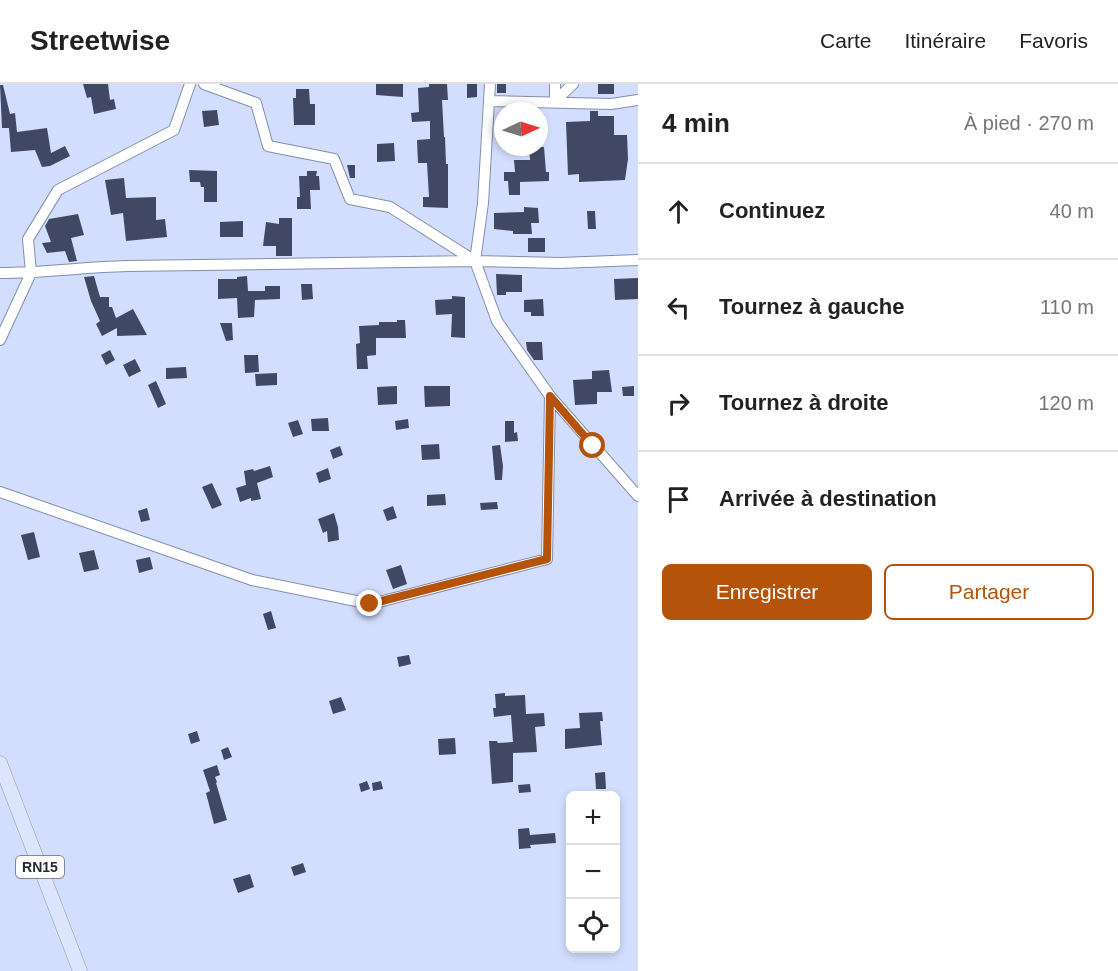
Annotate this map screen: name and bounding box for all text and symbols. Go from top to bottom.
text: Streetwise [30,25,170,56]
text: Carte [820,29,871,52]
text: Itinéraire [904,29,986,52]
text: Favoris [1019,29,1088,52]
north arrow [494,102,548,156]
text: 4 min [662,108,730,138]
text: À pied · 270 m [964,112,1094,134]
icon: ahead [662,195,695,228]
text: Continuez [719,198,825,223]
text: 40 m [1050,200,1094,222]
icon: left [662,291,695,324]
text: Tournez à gauche [719,294,904,319]
text: 110 m [1040,296,1094,318]
icon: right [662,387,695,420]
text: Tournez à droite [719,390,889,415]
text: 120 m [1038,392,1094,414]
route start [579,432,605,458]
icon: arrive [662,483,695,516]
text: Arrivée à destination [719,486,937,511]
button: Enregistrer [662,564,872,620]
button: Partager [884,564,1094,620]
route end [356,590,382,616]
map controls [566,791,620,953]
button: + [566,791,620,845]
button: − [566,845,620,899]
road number: RN15 [16,856,64,878]
button: locate [566,899,620,953]

